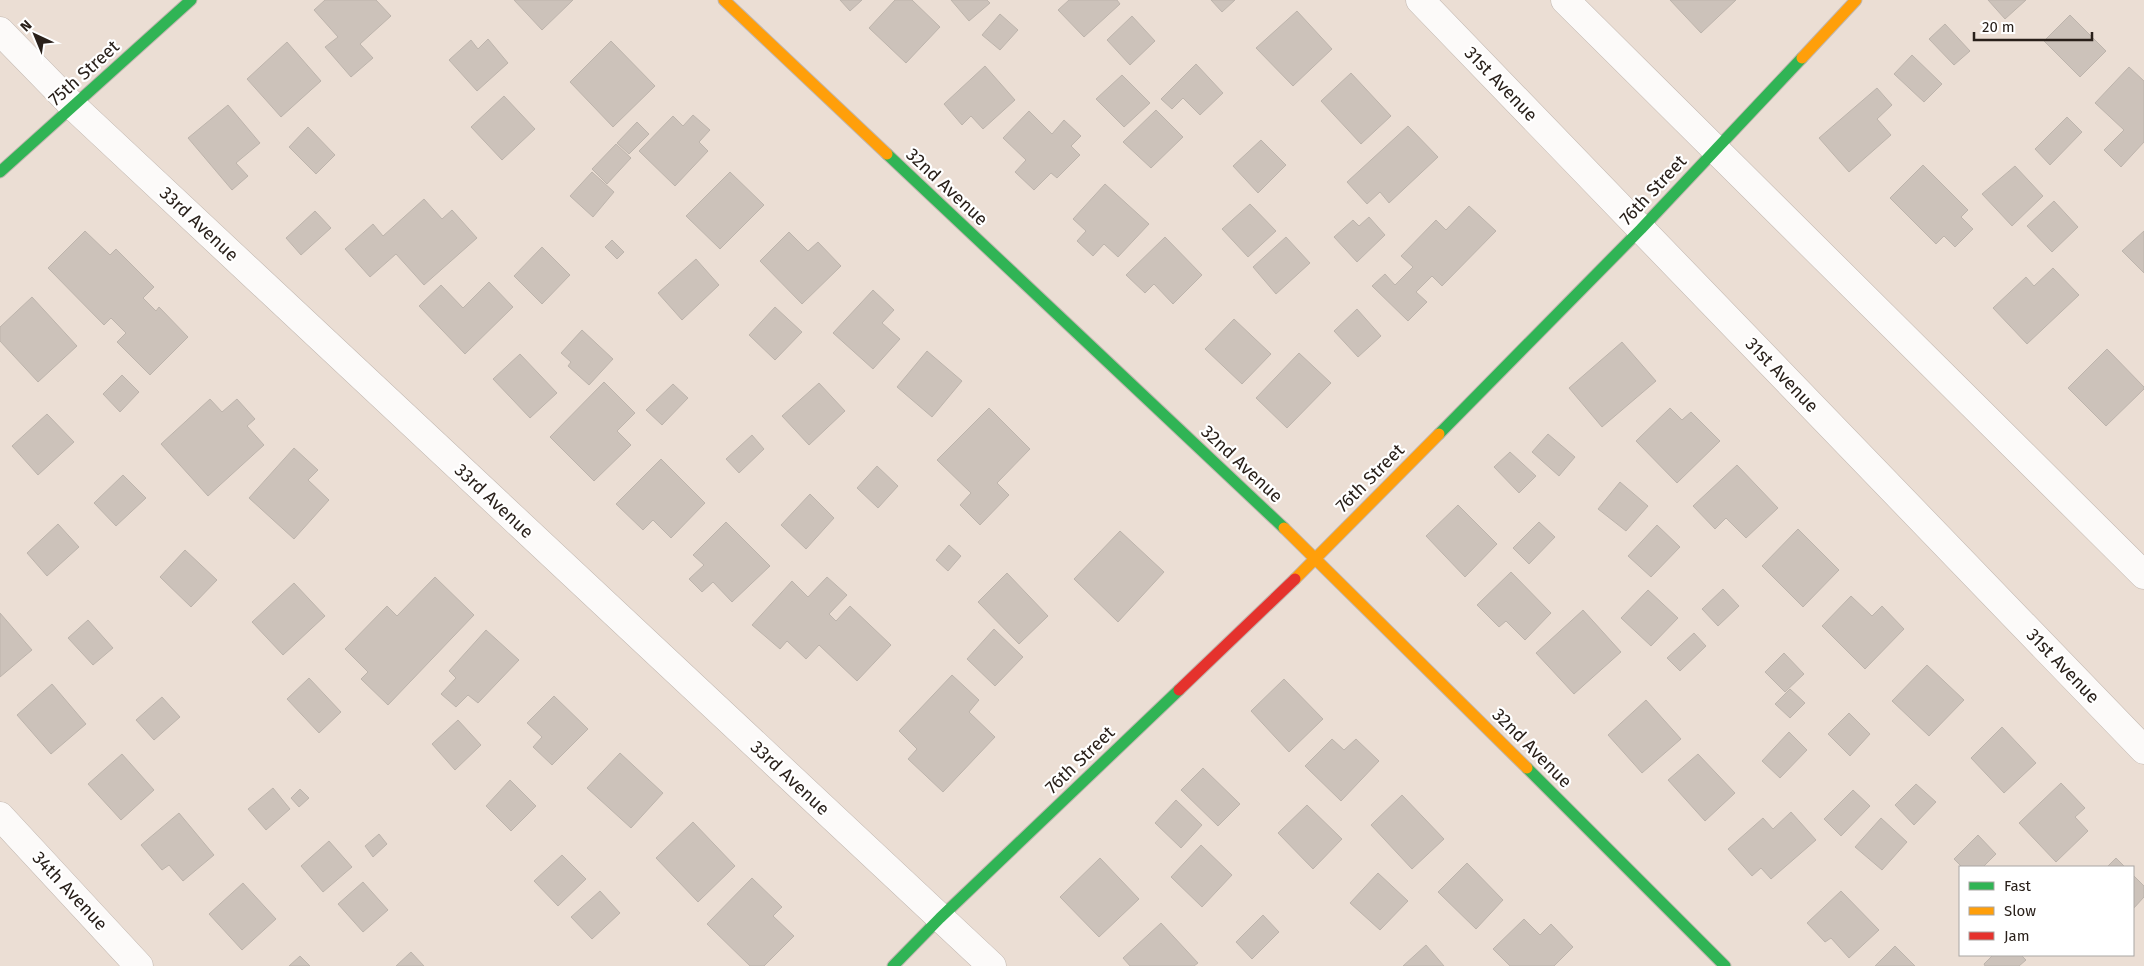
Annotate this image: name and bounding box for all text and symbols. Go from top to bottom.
north arrow [10,10,60,60]
scale bar [1974,10,2092,42]
text: N [17,17,36,35]
text: 20 m [1982,18,2015,36]
street label: 75th Street [44,35,124,110]
street label: 31st Avenue [1460,42,1542,126]
street label: 32nd Avenue [902,144,992,230]
street label: 76th Street [1615,150,1691,230]
street label: 33rd Avenue [155,182,243,266]
street label: 31st Avenue [1741,333,1823,417]
street label: 32nd Avenue [1197,421,1287,507]
street label: 76th Street [1331,439,1409,517]
street label: 33rd Avenue [450,459,538,543]
street label: 31st Avenue [2022,624,2104,708]
street label: 32nd Avenue [1488,704,1576,792]
street label: 76th Street [1041,721,1120,798]
street label: 33rd Avenue [746,736,834,820]
street label: 34th Avenue [28,847,112,935]
legend [1959,866,2134,956]
text: Fast [2004,877,2031,895]
text: Slow [2004,902,2036,920]
text: Jam [2004,927,2030,945]

